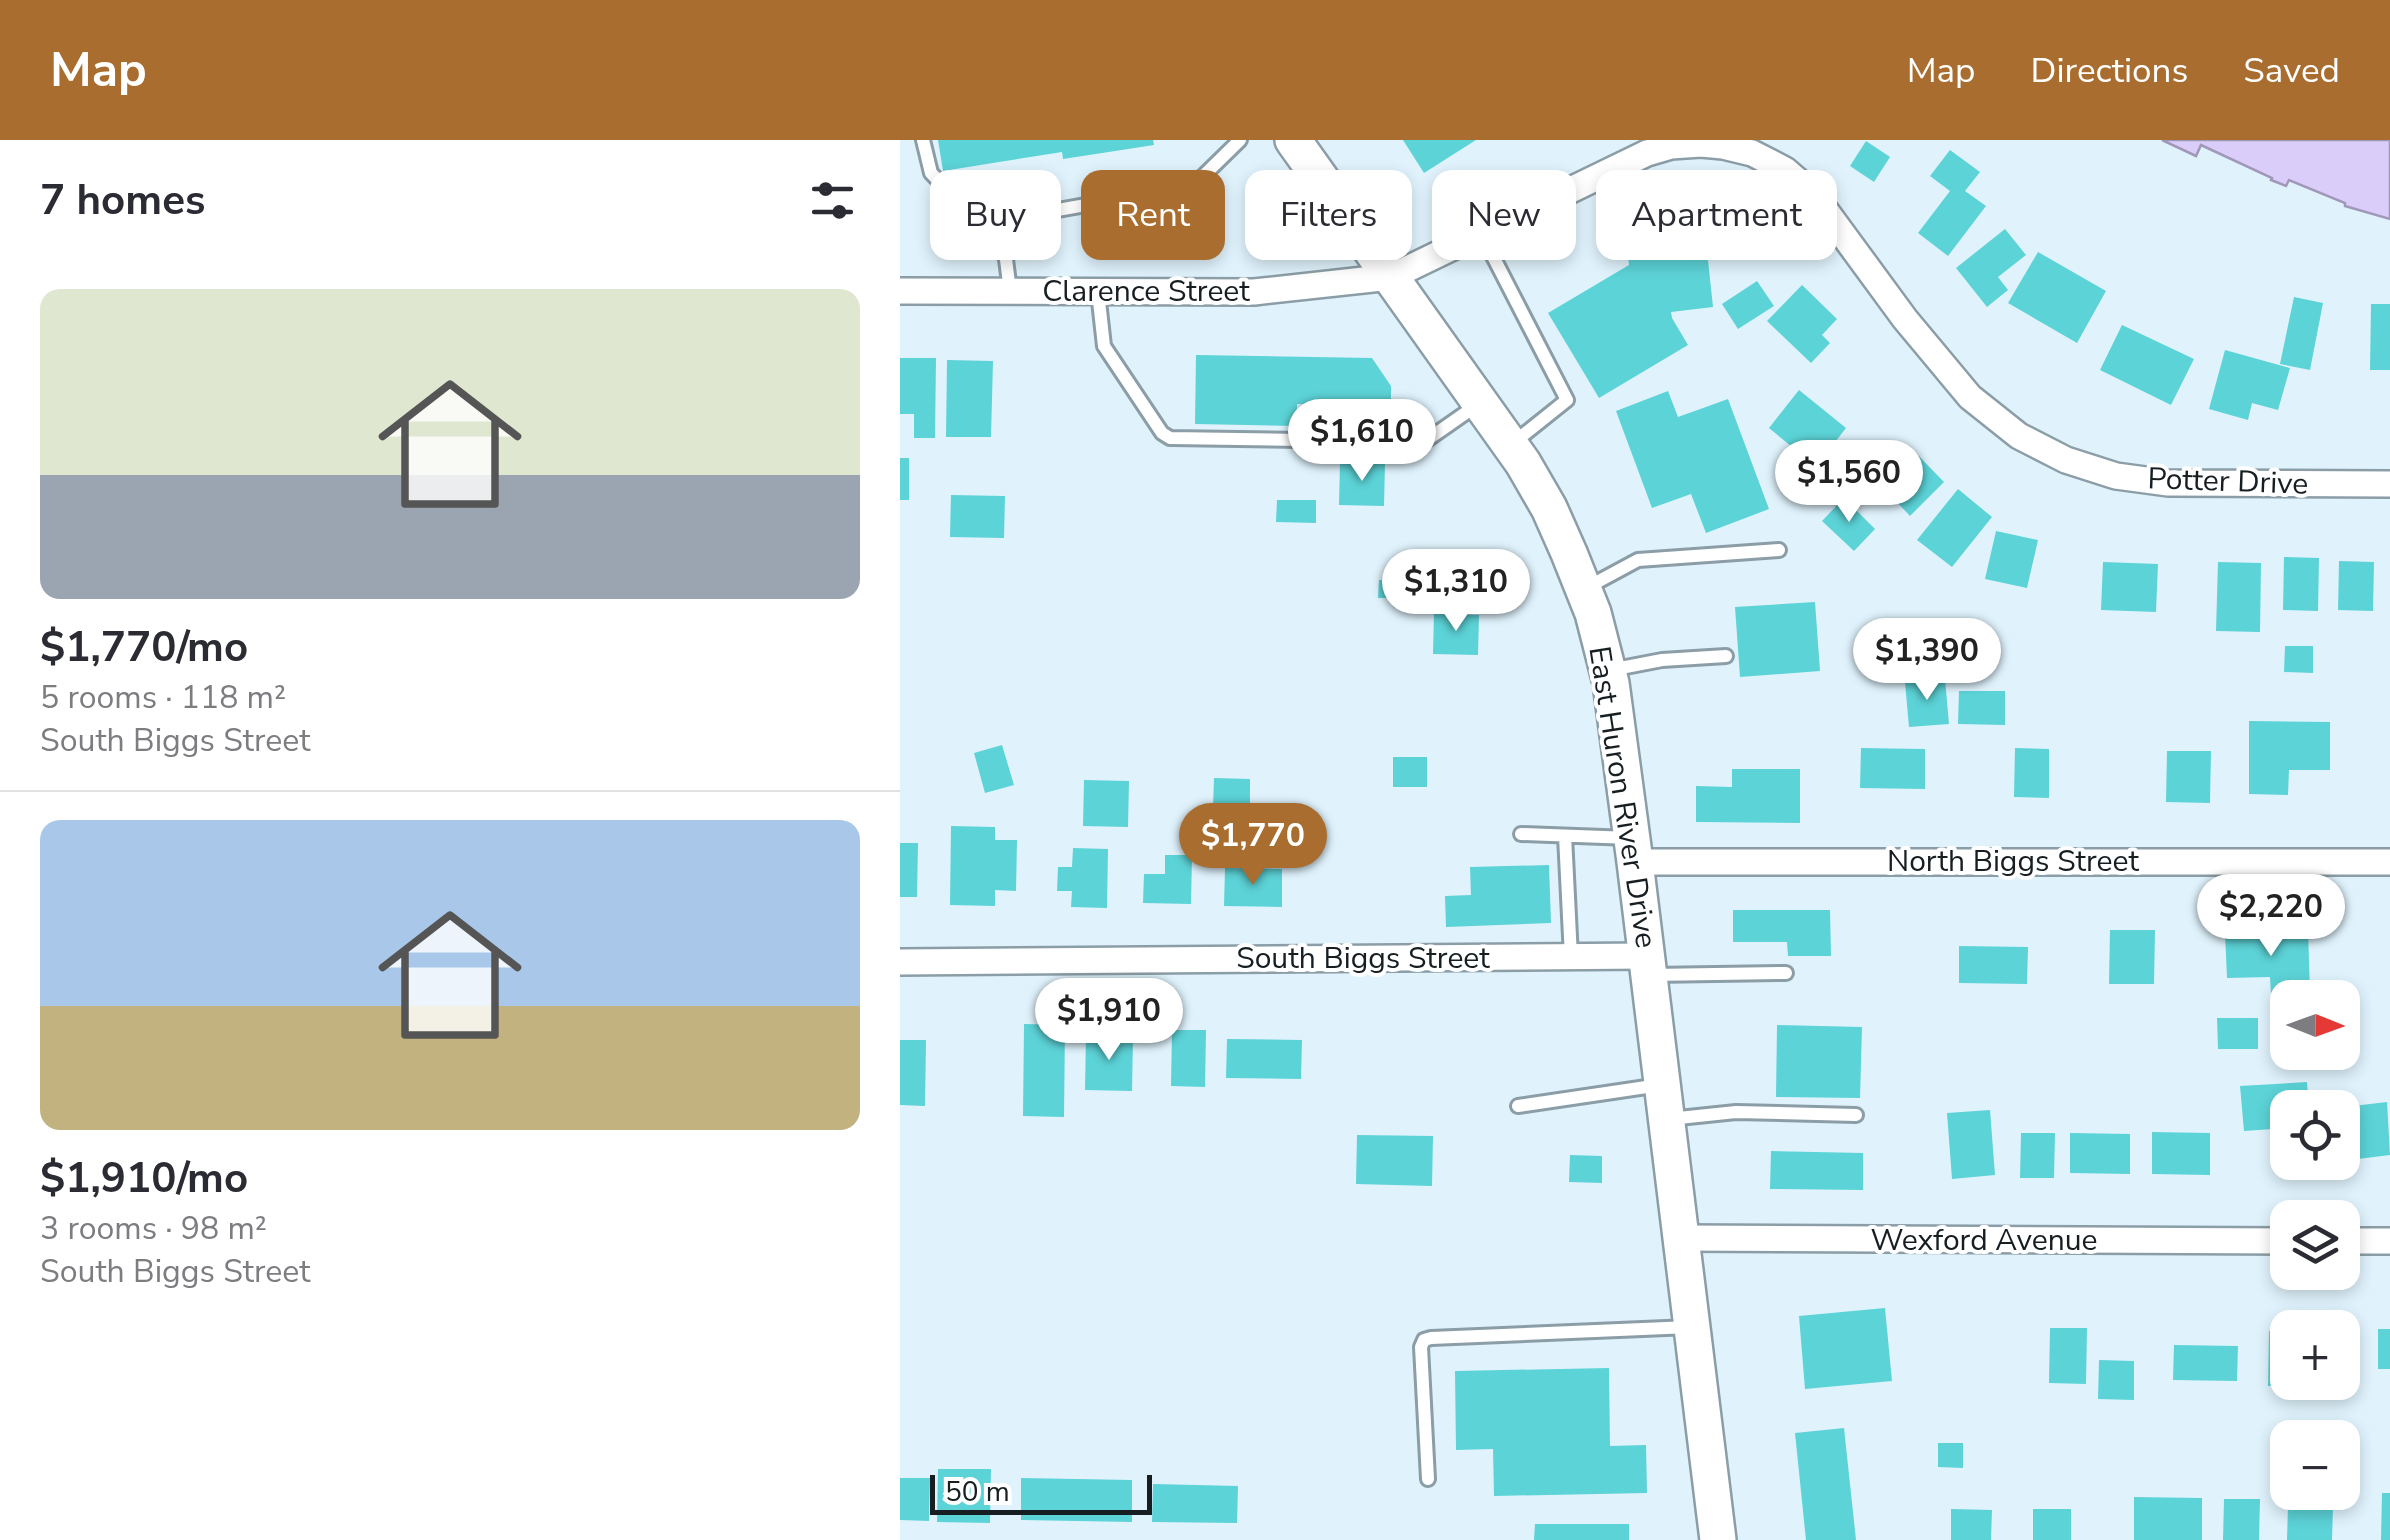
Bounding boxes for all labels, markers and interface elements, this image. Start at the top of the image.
text: Map [50,37,147,103]
text: Map [1907,47,1976,94]
text: Directions [2031,47,2188,94]
text: Saved [2243,47,2340,94]
chip: Buy [930,170,1061,260]
chip: Rent [1081,170,1225,260]
chip: Filters [1245,170,1412,260]
chip: New [1432,170,1576,260]
chip: Apartment [1596,170,1837,260]
text: 7 homes [40,172,205,229]
icon: filters [805,173,860,228]
street label: Clarence Street [1042,271,1250,312]
icon: home [360,354,540,534]
pin: $1,610 [1281,399,1443,484]
text: $1,610 [1310,410,1414,453]
pin: $1,560 [1768,440,1930,525]
text: $1,560 [1797,451,1901,494]
street label: Potter Drive [2147,458,2309,505]
pin: $1,310 [1375,549,1537,634]
text: $1,310 [1404,560,1508,603]
pin: $1,390 [1846,618,2008,703]
text: $1,770/mo [40,619,248,676]
text: $1,390 [1875,629,1979,672]
street label: East Huron River Drive [1578,643,1667,951]
text: 5 rooms · 118 m² [40,676,286,719]
text: South Biggs Street [40,719,311,762]
pin: $1,770 [1172,803,1334,888]
text: $1,770 [1201,814,1305,857]
street label: North Biggs Street [1887,841,2140,882]
pin: $2,220 [2190,874,2352,959]
icon: home [360,885,540,1065]
text: $2,220 [2219,885,2323,928]
street label: South Biggs Street [1236,938,1490,979]
pin: $1,910 [1028,978,1190,1063]
north arrow [2270,980,2360,1070]
map controls [2270,980,2360,1510]
text: $1,910 [1057,989,1161,1032]
button: locate [2270,1090,2360,1180]
text: $1,910/mo [40,1150,248,1207]
button: layers [2270,1200,2360,1290]
text: 3 rooms · 98 m² [40,1207,267,1250]
street label: Wexford Avenue [1871,1220,2097,1261]
text: South Biggs Street [40,1250,311,1293]
button: + [2270,1310,2360,1400]
button: − [2270,1420,2360,1510]
scale bar [930,1470,1152,1514]
text: 50 m [945,1473,1010,1511]

